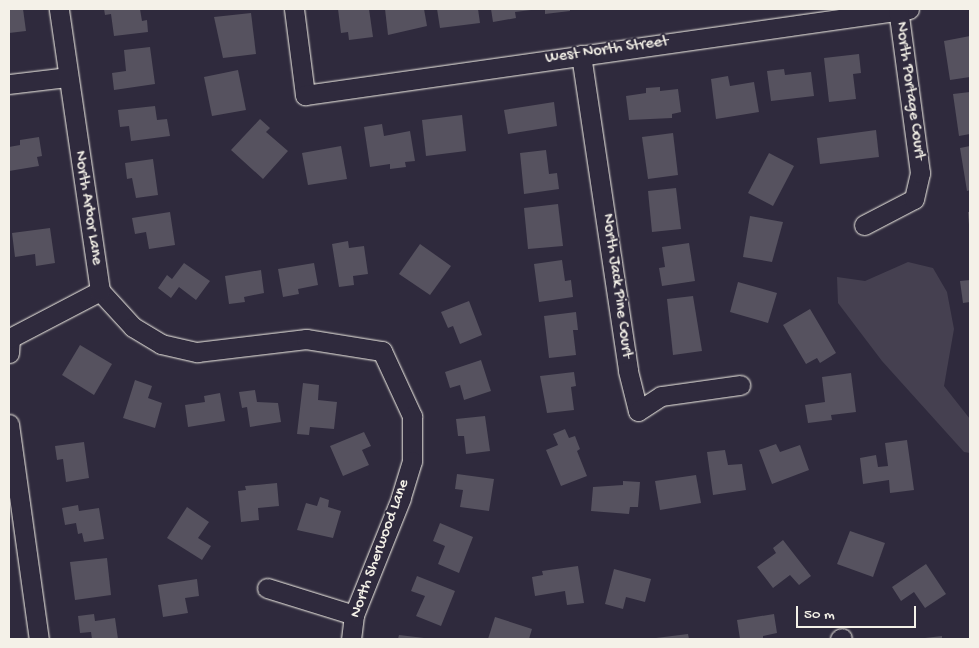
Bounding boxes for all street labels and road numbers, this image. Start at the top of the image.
street label: North Portage Court [890,21,928,161]
street label: West North Street [544,33,670,69]
street label: North Arbor Lane [69,150,105,266]
street label: North Jack Pine Court [596,213,636,359]
street label: North Sherwood Lane [347,477,415,621]

